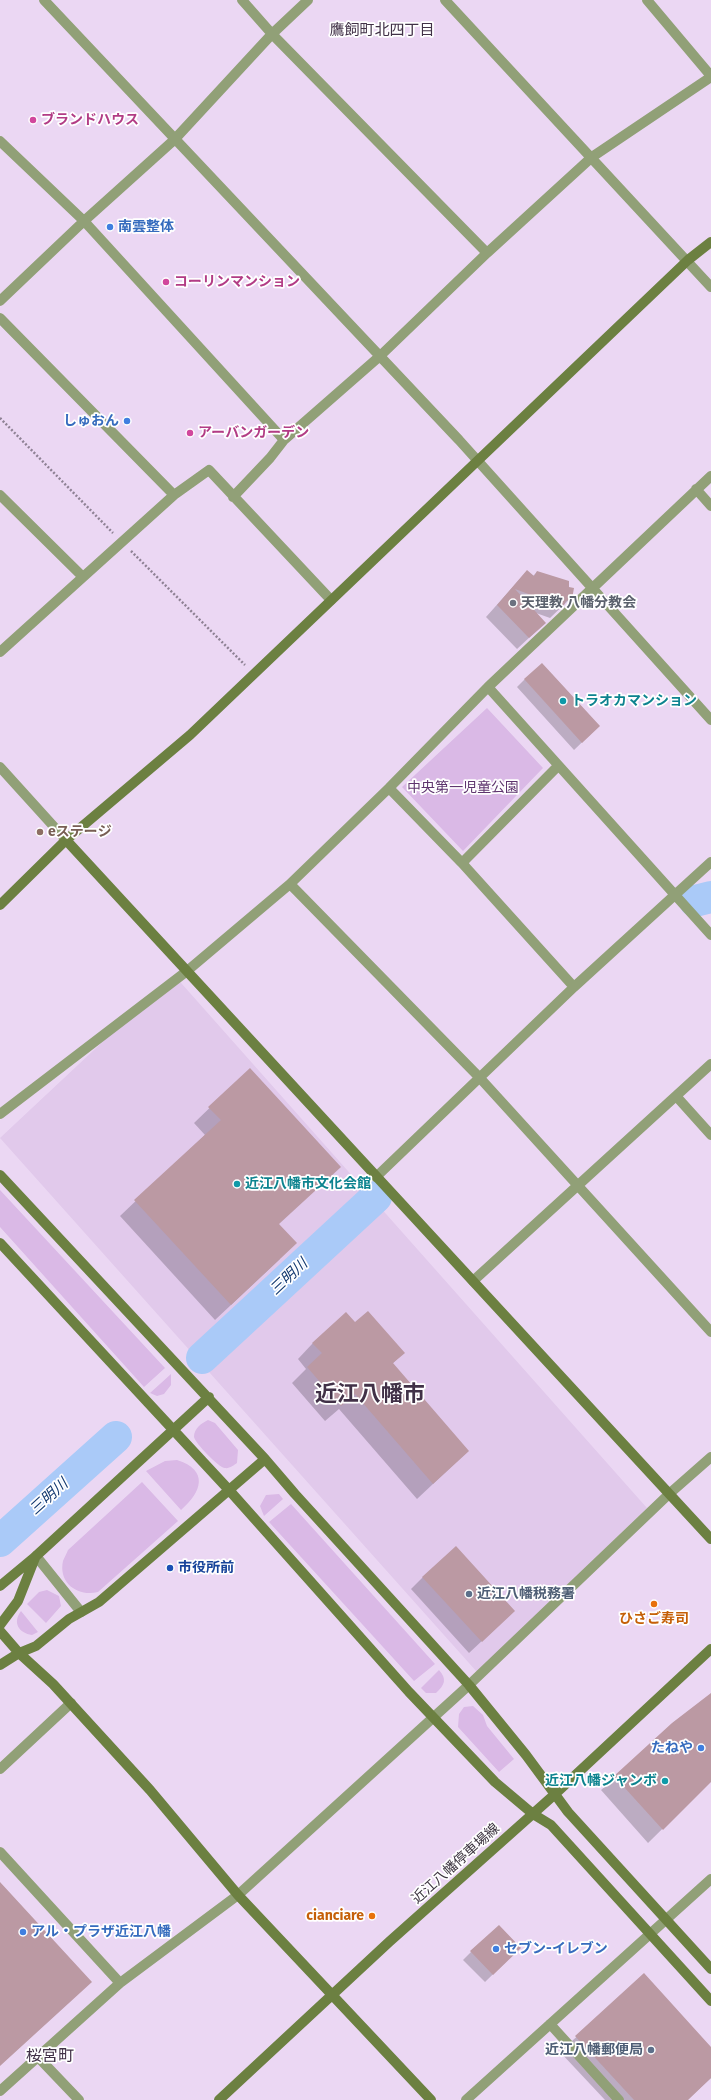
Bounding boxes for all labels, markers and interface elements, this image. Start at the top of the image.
district label: 鷹飼町北四丁目 [330,22,434,40]
place label: ブランドハウス [41,112,139,128]
marker: ブランドハウス [28,115,38,125]
place label: 南雲整体 [118,219,174,235]
marker: 南雲整体 [105,222,115,232]
place label: コーリンマンション [174,274,300,290]
marker: コーリンマンション [161,277,171,287]
place label: しゅおん [63,413,119,429]
marker: しゅおん [122,416,132,426]
place label: アーバンガーデン [198,425,309,441]
marker: アーバンガーデン [185,428,195,438]
place label: 天理教 八幡分教会 [521,595,636,611]
marker: 天理教 八幡分教会 [508,598,518,608]
place label: トラオカマンション [571,693,697,709]
marker: トラオカマンション [558,696,568,706]
park label: 中央第一児童公園 [407,780,519,796]
place label: eステージ [48,824,112,840]
marker: eステージ [35,827,45,837]
place label: 近江八幡市文化会館 [245,1176,371,1192]
marker: 近江八幡市文化会館 [232,1179,242,1189]
water label: 三明川 [266,1255,312,1299]
district label: 近江八幡市 [315,1382,425,1408]
water label: 三明川 [26,1475,72,1519]
place label: 市役所前 [178,1560,234,1576]
marker: 市役所前 [165,1563,175,1573]
place label: 近江八幡税務署 [477,1586,575,1602]
marker: 近江八幡税務署 [464,1589,474,1599]
marker: ひさご寿司 [649,1599,659,1609]
place label: ひさご寿司 [619,1611,689,1627]
place label: たねや [651,1740,693,1756]
marker: たねや [696,1743,706,1753]
place label: 近江八幡ジャンボ [545,1773,657,1789]
marker: 近江八幡ジャンボ [660,1776,670,1786]
street label: 近江八幡停車場線 [409,1820,503,1908]
place label: cianciare [306,1908,364,1924]
marker: cianciare [367,1911,377,1921]
place label: アル・プラザ近江八幡 [31,1924,171,1940]
marker: アル・プラザ近江八幡 [18,1927,28,1937]
place label: セブン-イレブン [504,1941,608,1957]
marker: セブン-イレブン [491,1944,501,1954]
place label: 近江八幡郵便局 [545,2042,643,2058]
marker: 近江八幡郵便局 [646,2045,656,2055]
district label: 桜宮町 [26,2047,74,2067]

